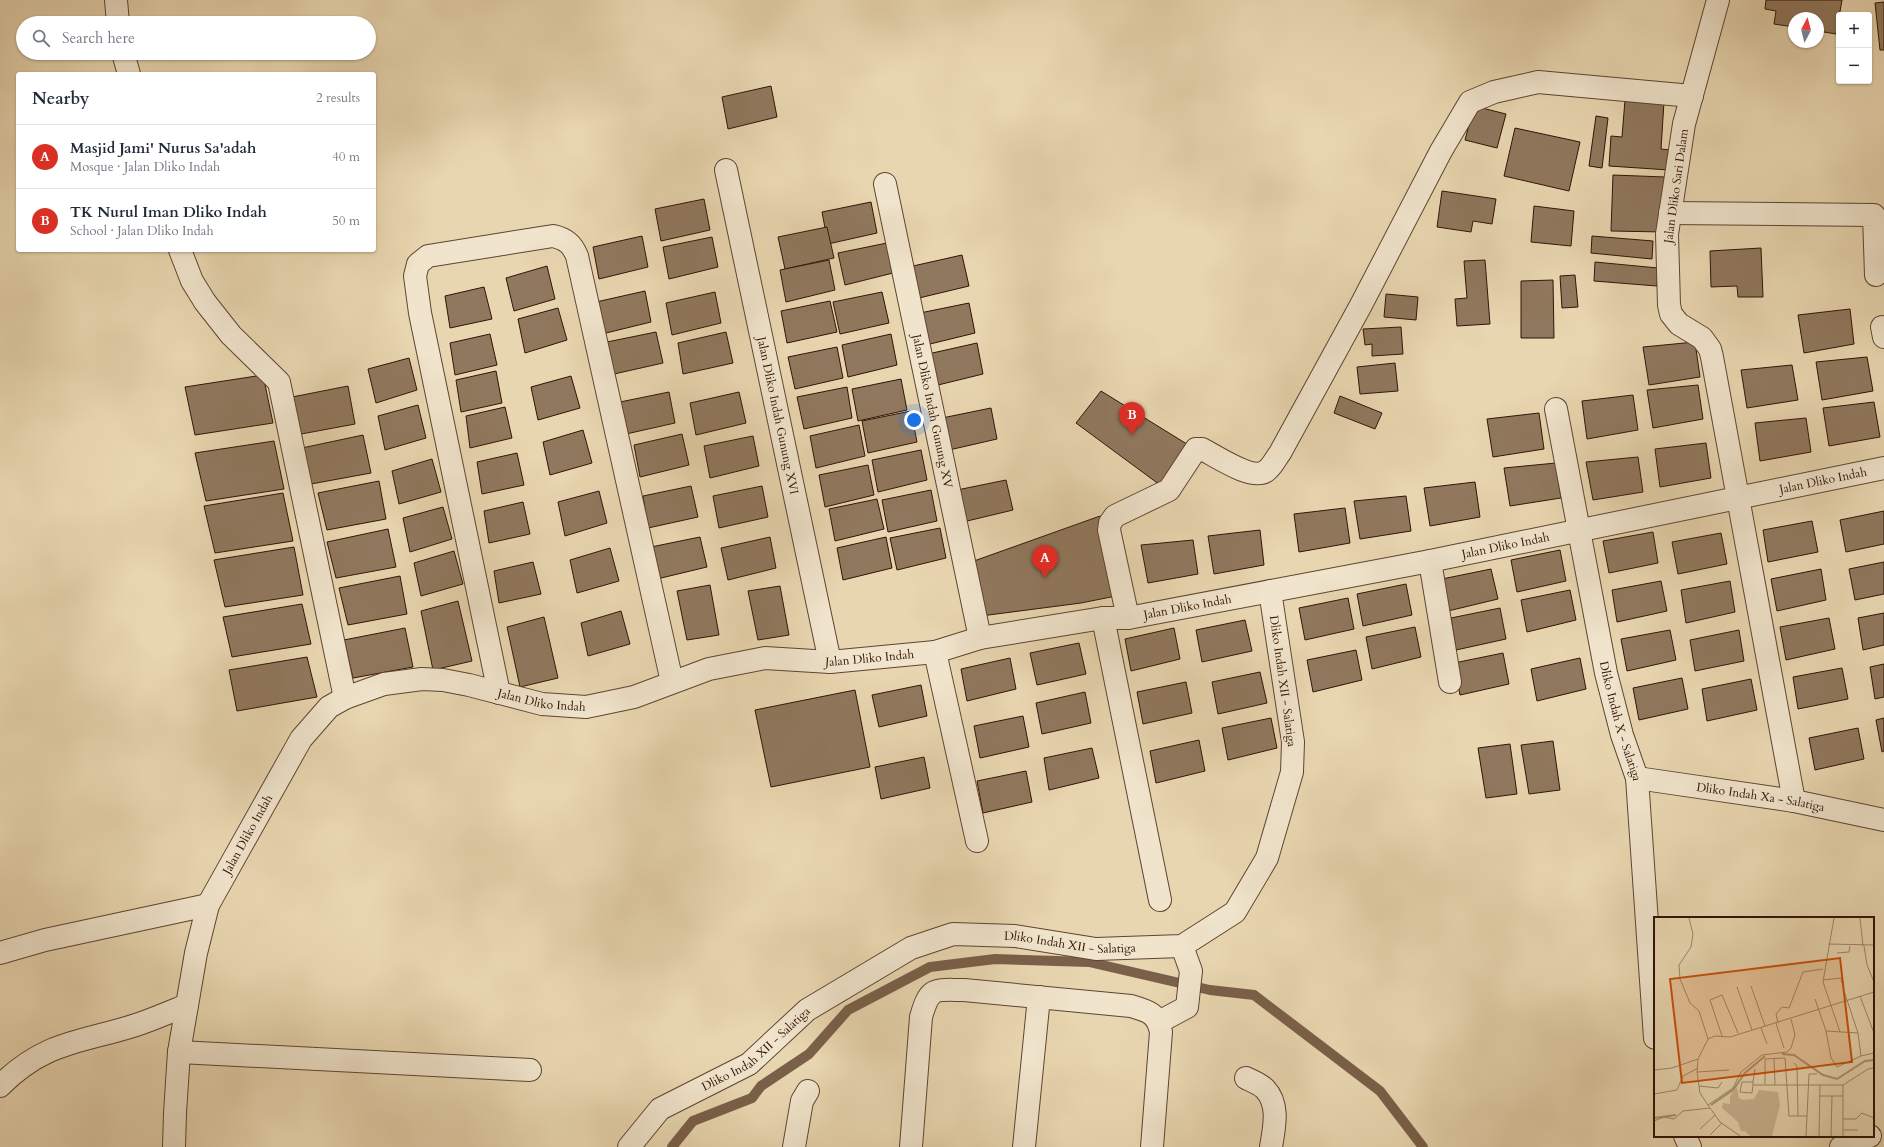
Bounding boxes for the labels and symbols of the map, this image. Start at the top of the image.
north arrow [1788,12,1824,48]
street label: Jalan Dliko Sari Dalam [1660,127,1692,246]
street label: Jalan Dliko Indah Gunung XV [908,331,956,490]
street label: Jalan Dliko Indah Gunung XVI [753,333,802,496]
pin: B [1119,402,1145,435]
your location [904,410,924,430]
street label: Jalan Dliko Indah [1776,464,1869,498]
street label: Jalan Dliko Indah [1458,529,1551,563]
pin: A [1032,545,1058,578]
street label: Jalan Dliko Indah [1140,591,1233,623]
street label: Dliko Indah XII - Salatiga [1266,614,1300,749]
street label: Jalan Dliko Indah [823,646,915,670]
street label: Dliko Indah X - Salatiga [1596,660,1645,782]
street label: Jalan Dliko Indah [494,684,586,715]
street label: Dliko Indah Xa - Salatiga [1695,779,1827,815]
street label: Jalan Dliko Indah [218,791,276,879]
inset map [1654,917,1874,1137]
street label: Dliko Indah XII - Salatiga [1004,928,1137,957]
street label: Dliko Indah XII - Salatiga [699,1003,814,1095]

